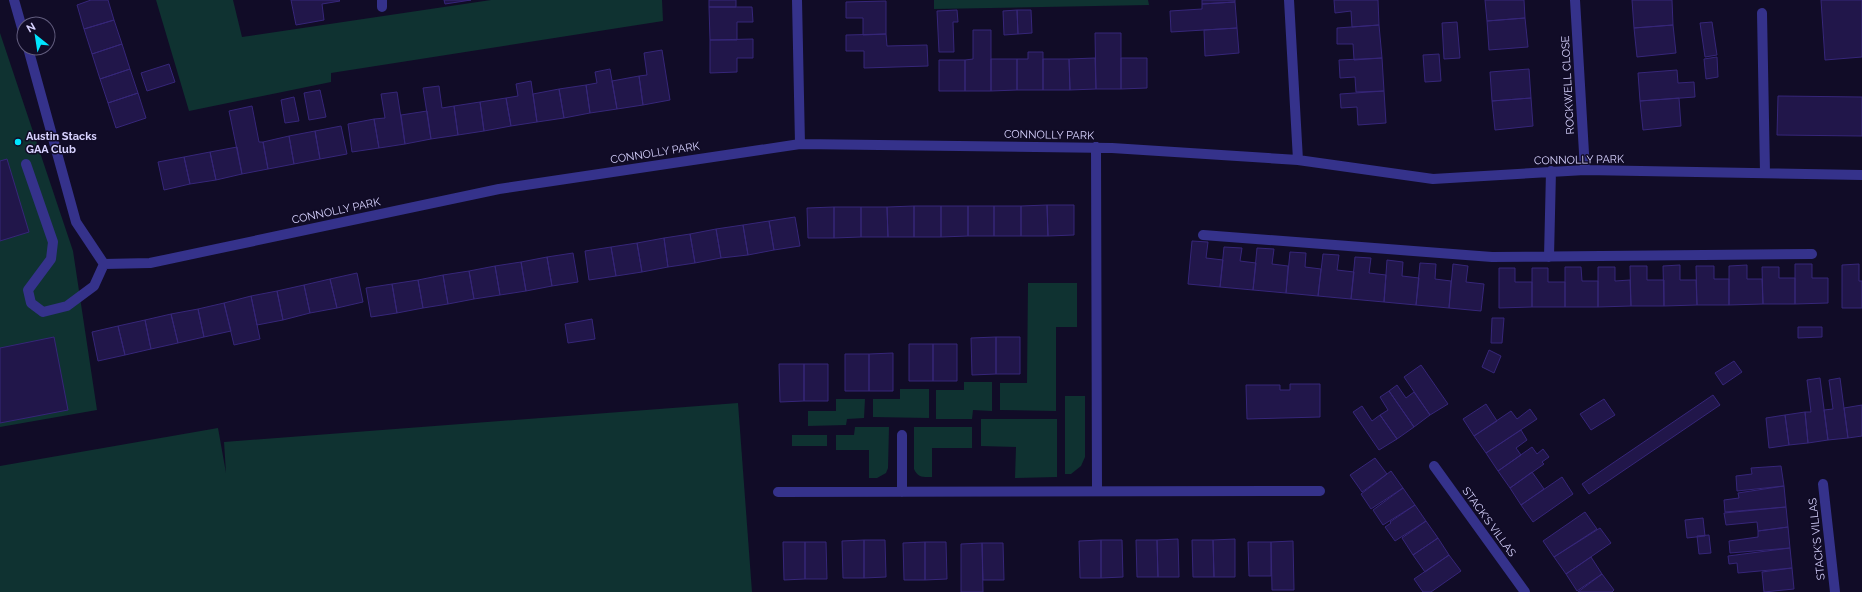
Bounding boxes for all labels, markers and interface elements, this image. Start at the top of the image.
north arrow [16,16,56,56]
text: N [24,20,38,36]
street label: ROCKWELL CLOSE [1559,35,1577,135]
street label: CONNOLLY PARK [1004,128,1095,142]
place label: Austin Stacks GAA Club [26,130,97,156]
marker: Austin Stacks GAA Club [13,137,23,147]
street label: CONNOLLY PARK [609,139,701,166]
street label: CONNOLLY PARK [1534,153,1625,167]
street label: CONNOLLY PARK [291,195,382,227]
street label: STACK'S VILLAS [1459,485,1519,560]
street label: STACK'S VILLAS [1806,497,1828,581]

